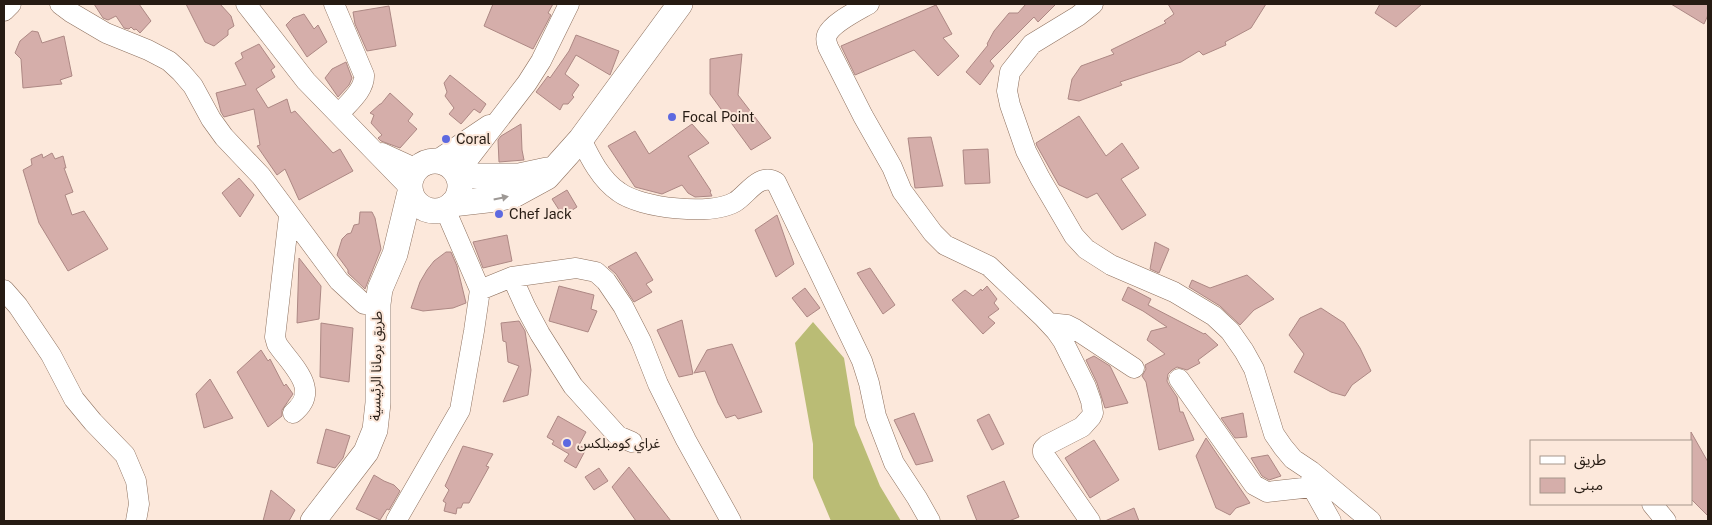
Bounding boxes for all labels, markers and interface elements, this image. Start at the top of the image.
place label: Focal Point [682,109,754,125]
marker: Focal Point [666,111,678,123]
place label: Coral [456,131,491,147]
marker: Coral [440,133,452,145]
one-way arrow [493,194,508,202]
place label: Chef Jack [509,206,572,222]
marker: Chef Jack [493,208,505,220]
street label: طريق برمانا الرئيسية [367,311,387,421]
place label: غراي كومبلكس [577,435,660,454]
marker: غراي كومبلكس [561,437,573,449]
legend [1530,440,1692,505]
text: طريق [1574,451,1606,470]
text: مبنى [1574,476,1603,494]

